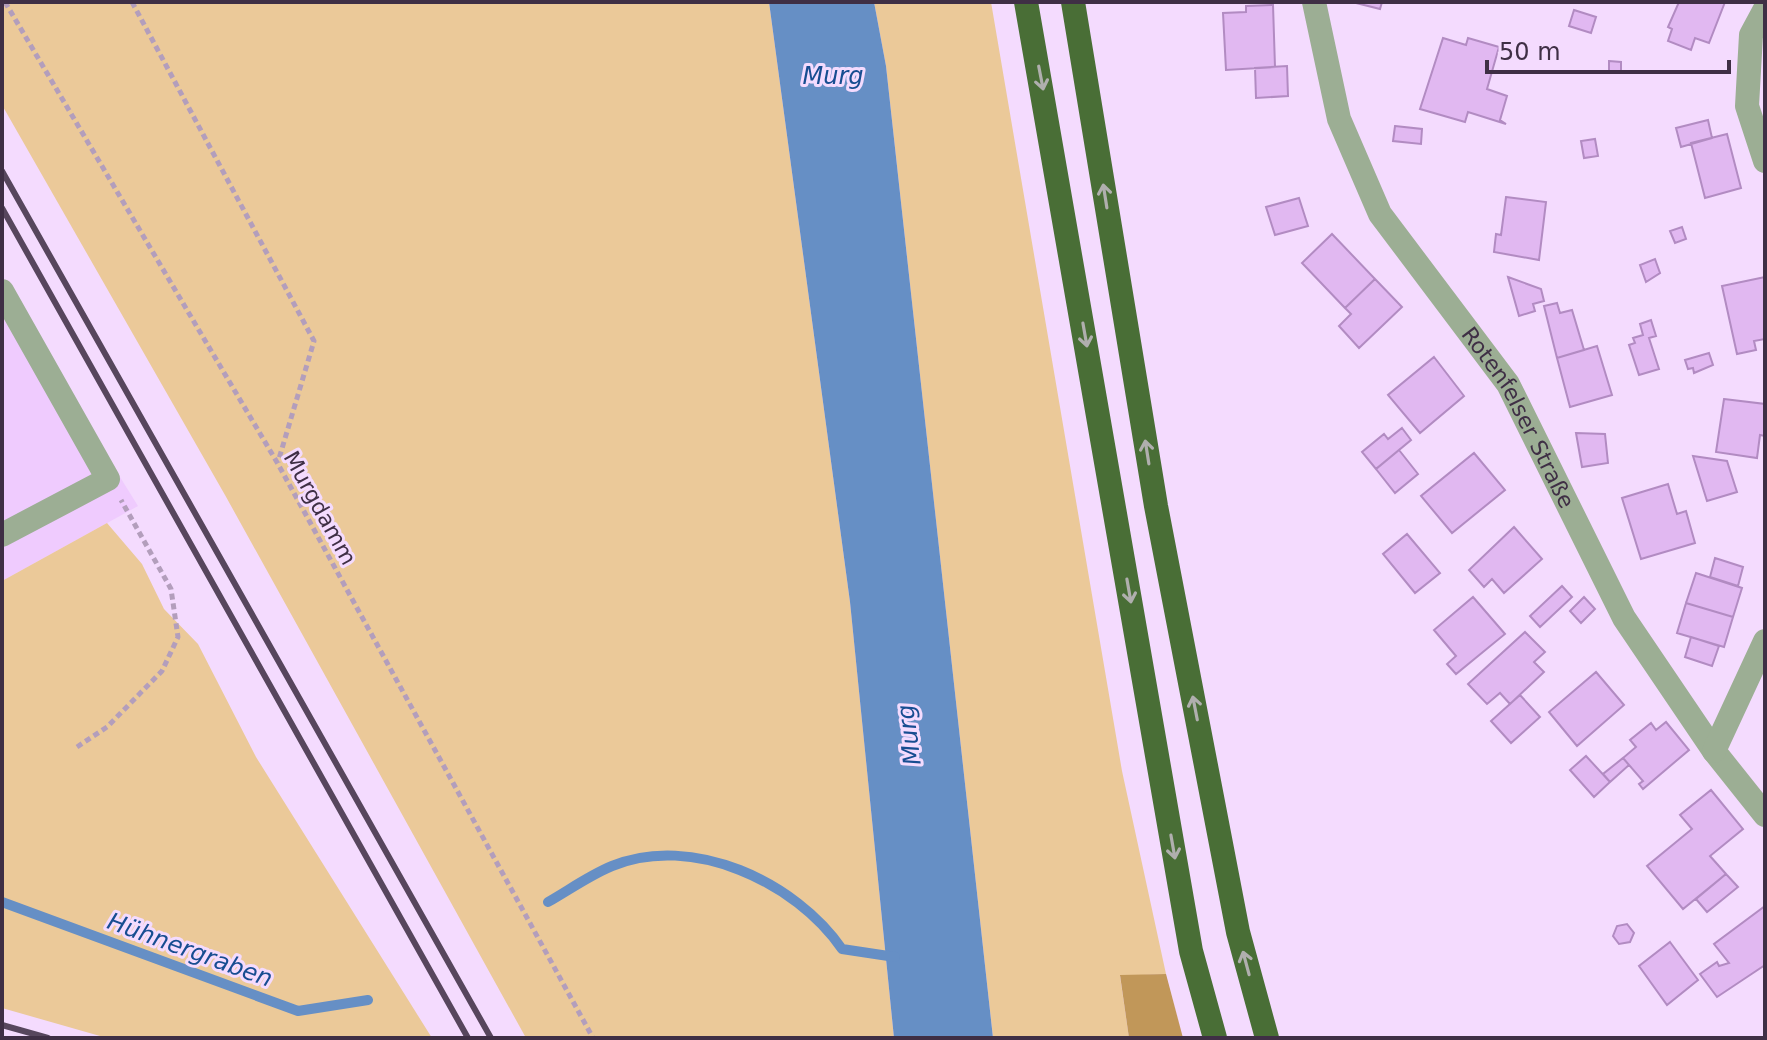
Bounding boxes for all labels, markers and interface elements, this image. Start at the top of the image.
scale bar [1487,24,1729,74]
text: 50 m [1499,38,1561,66]
water label: Murg [802,62,864,90]
one-way arrow [1034,65,1049,91]
one-way arrow [1097,184,1112,209]
one-way arrow [1079,321,1094,347]
street label: Rotenfelser Straße [1457,322,1580,512]
one-way arrow [1139,440,1154,466]
street label: Murgdamm [279,447,361,569]
one-way arrow [1123,578,1138,603]
one-way arrow [1187,696,1202,721]
water label: Murg [891,703,927,767]
one-way arrow [1166,834,1181,859]
water label: Hühnergraben [104,907,276,993]
one-way arrow [1238,950,1253,976]

